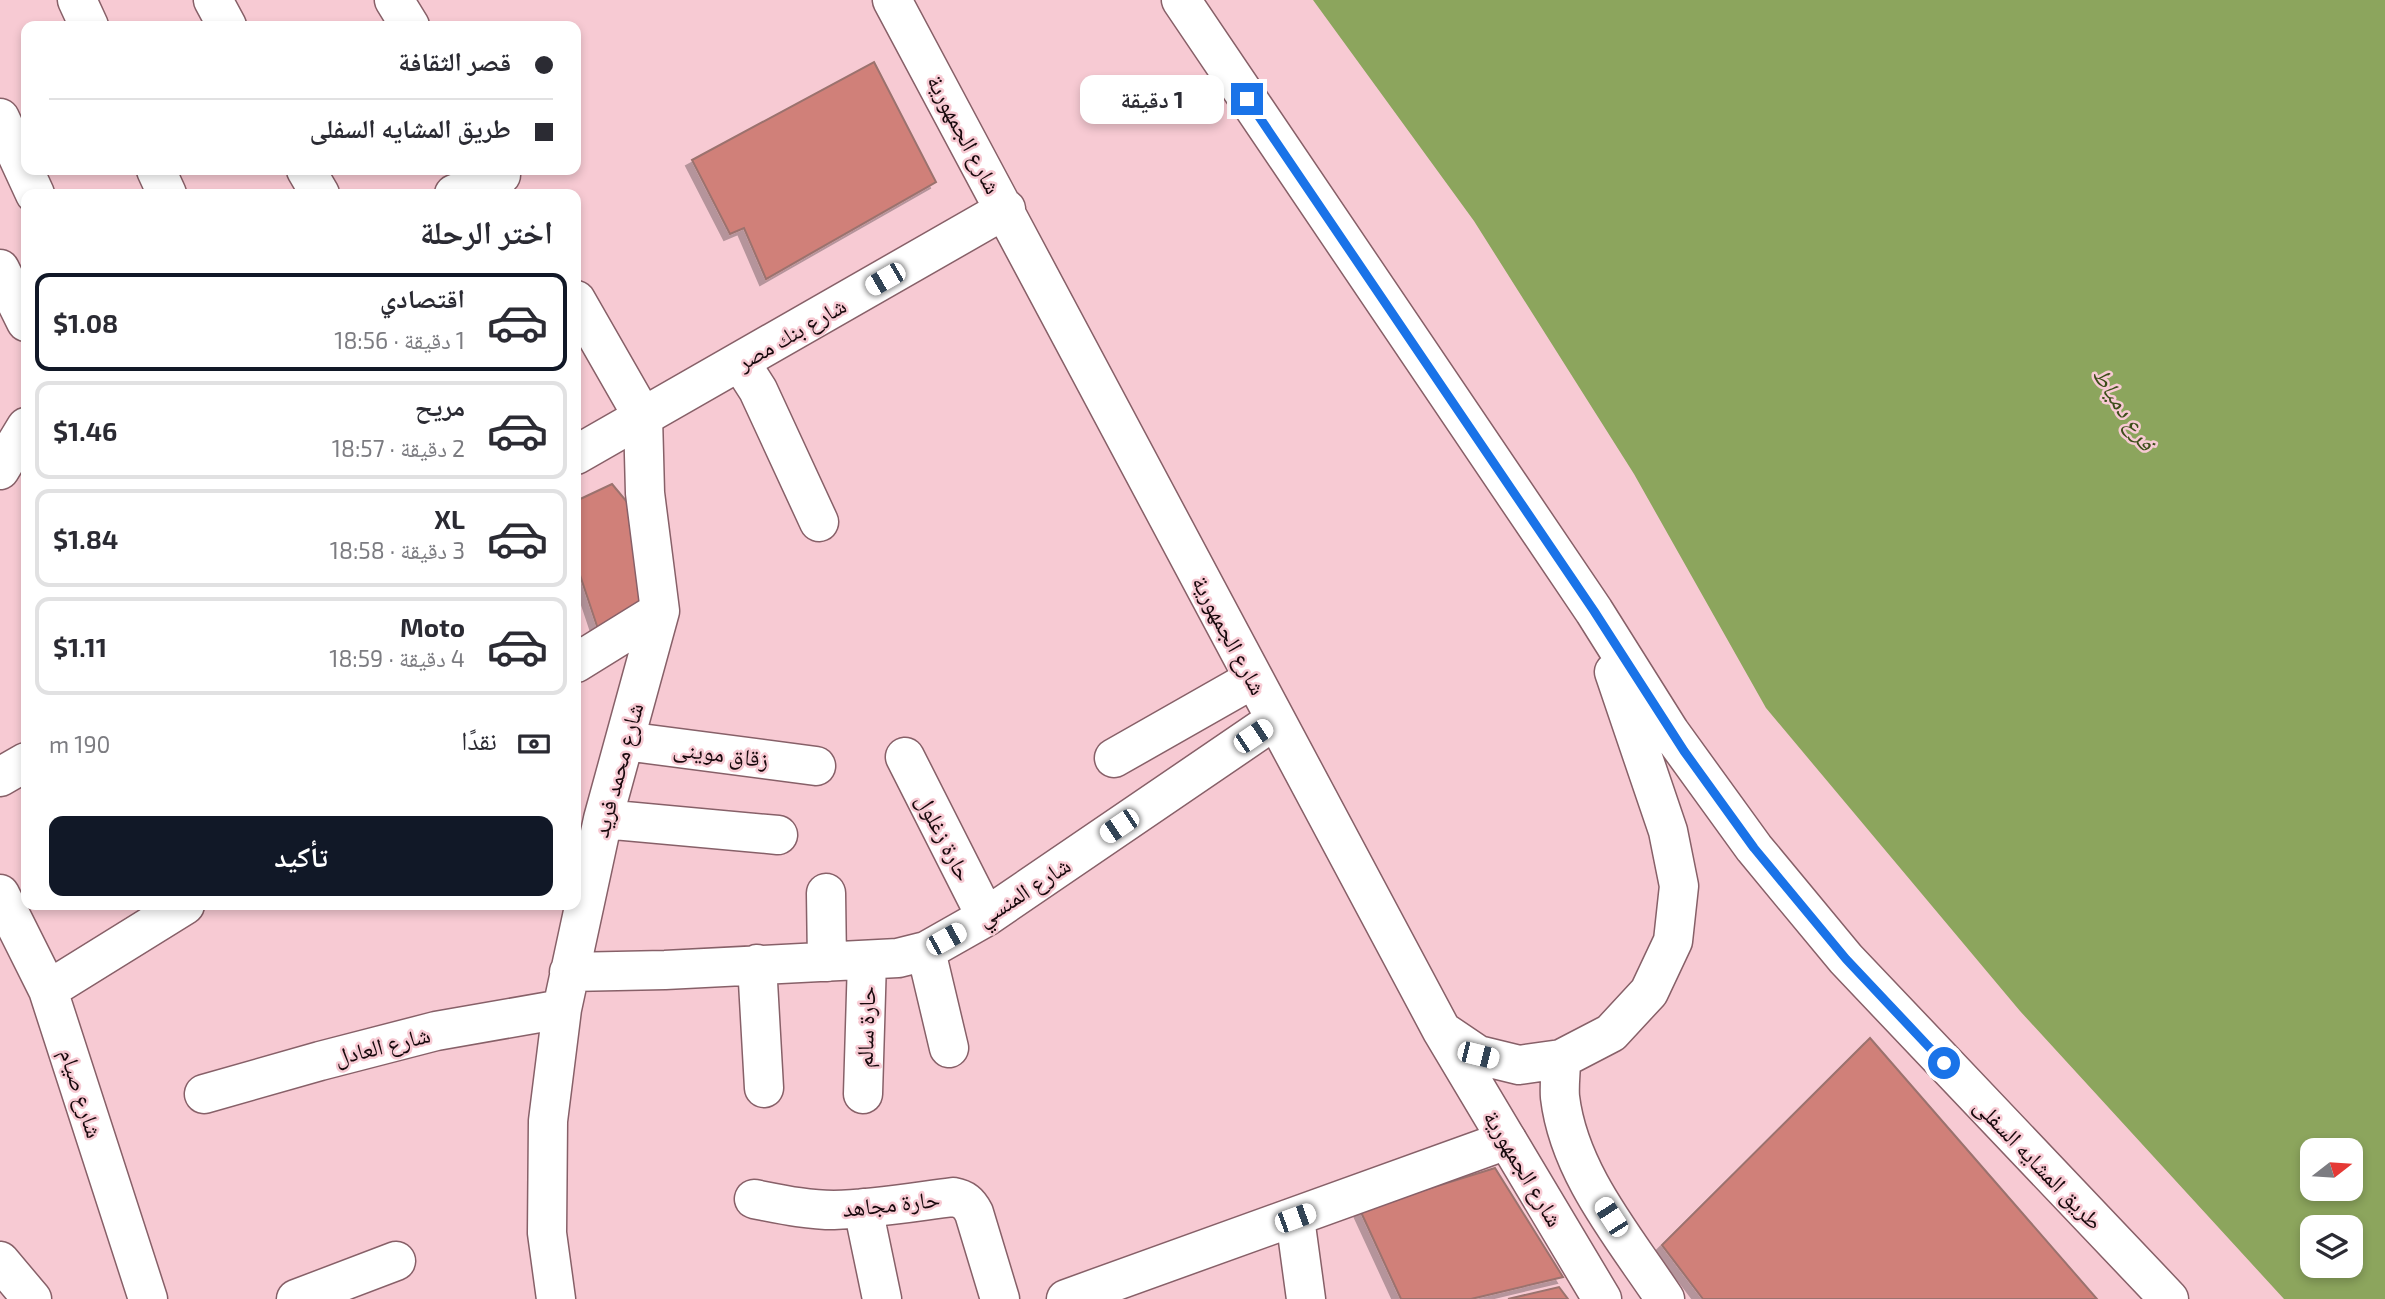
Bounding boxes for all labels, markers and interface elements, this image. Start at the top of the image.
text: قصر الثقافة [398,45,511,76]
street label: شارع الجمهورية [920,70,1008,199]
callout: 1 دقيقة [1079,74,1222,124]
route end [1231,83,1263,115]
text: 1 دقيقة [1120,85,1184,113]
text: طريق المشايه السفلى [310,112,511,143]
text: اختر الرحلة [420,212,553,250]
car [862,259,909,299]
text: اقتصادي [380,282,465,313]
street label: شارع بنك مصر [730,290,852,378]
icon: car [486,291,549,354]
text: $1.08 [53,307,118,338]
text: 1 دقيقة · 18:56 [334,326,465,354]
water label: فرع دمياط [2086,361,2164,458]
text: مريح [415,390,465,421]
icon: car [486,399,549,462]
text: $1.46 [53,415,117,446]
text: 2 دقيقة · 18:57 [332,434,465,462]
text: XL [434,503,465,534]
icon: car [486,507,549,570]
text: $1.84 [53,523,118,554]
text: 3 دقيقة · 18:58 [330,536,465,564]
street label: شارع الجمهورية [1185,571,1273,700]
text: Moto [400,611,465,642]
icon: car [486,615,549,678]
text: $1.11 [53,631,107,662]
text: 4 دقيقة · 18:59 [329,644,465,672]
street label: شارع محمد فريد [586,700,650,841]
car [1230,716,1277,756]
text: نقدًا [461,724,497,755]
icon: cash [515,725,553,763]
text: 190 m [49,730,110,758]
street label: زقاق موينى [672,733,770,774]
street label: حارة زغلول [910,789,979,886]
car [1096,806,1143,846]
button: تأكيد [49,816,553,896]
street label: شارع المنسي [971,850,1078,937]
car [923,920,970,958]
street label: حارة سالم [850,986,883,1068]
street label: شارع العادل [331,1020,433,1072]
car [1456,1040,1501,1070]
street label: شارع صيام [52,1045,110,1142]
route start [1928,1047,1960,1079]
street label: طريق المشايه السفلى [1968,1091,2109,1235]
street label: شارع الجمهورية [1477,1105,1570,1232]
north arrow [2300,1138,2362,1200]
map controls [2300,1138,2363,1278]
street label: حارة مجاهد [841,1184,941,1222]
car [1591,1194,1632,1240]
car [1272,1201,1319,1235]
button: layers [2300,1215,2363,1278]

